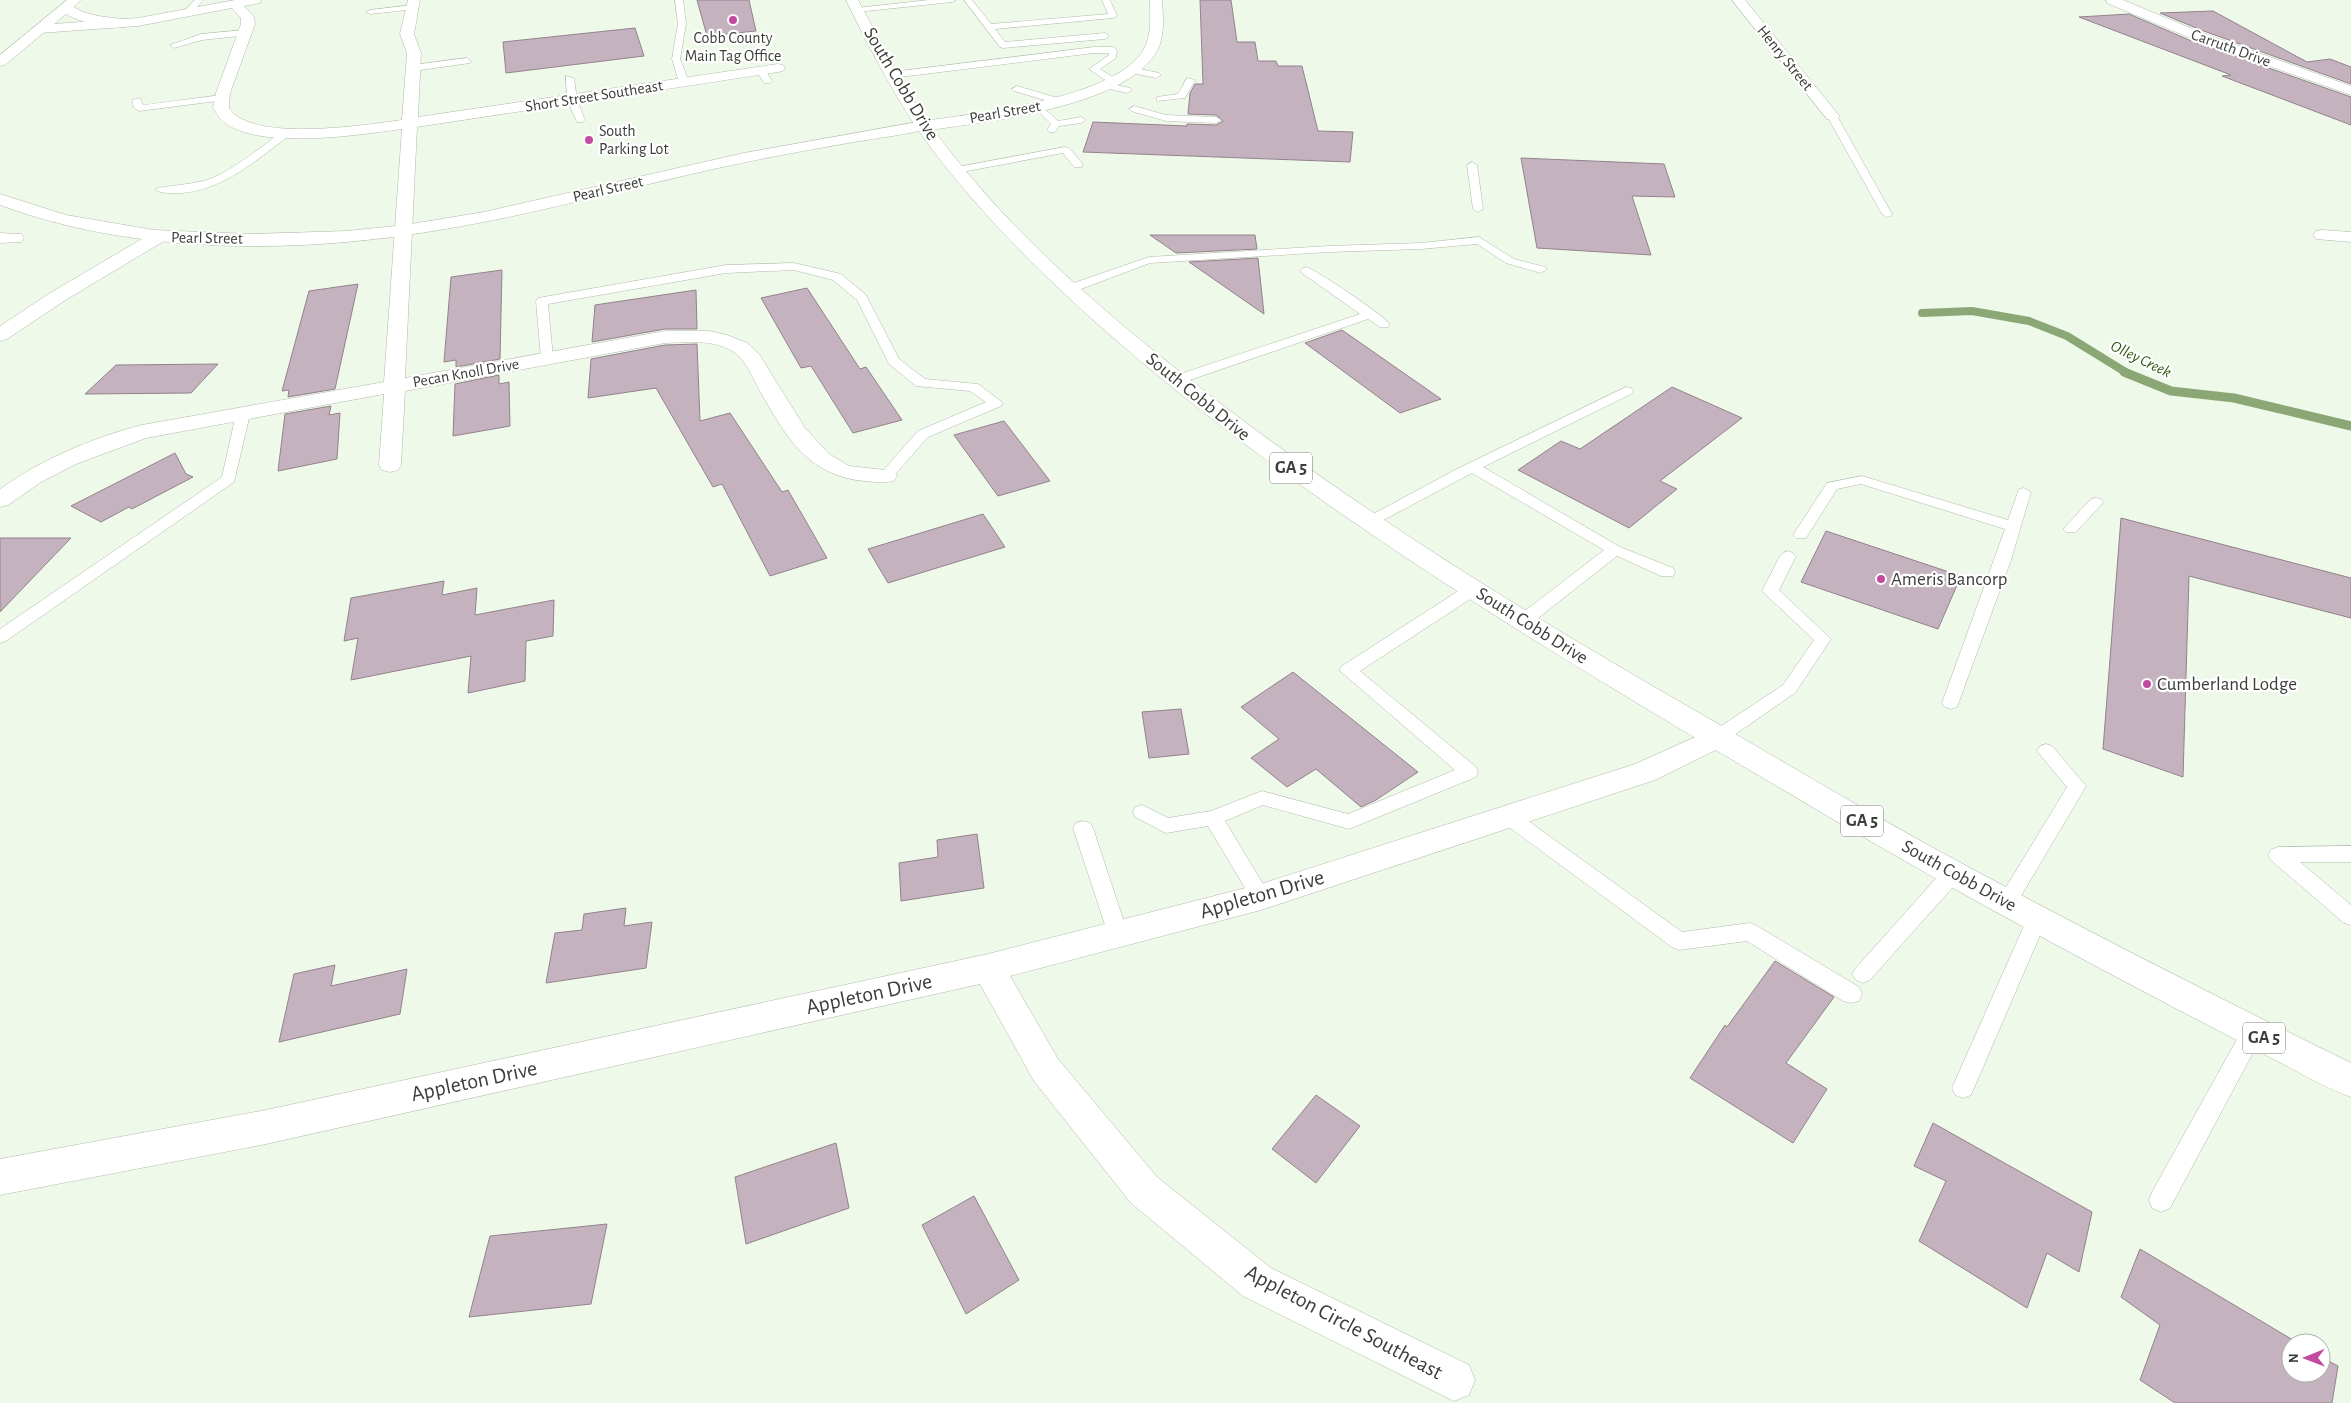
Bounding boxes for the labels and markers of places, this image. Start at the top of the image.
marker: Cobb County Main Tag Office [727,14,739,26]
place label: Cobb County Main Tag Office [685,30,781,64]
place label: South Parking Lot [599,123,669,157]
marker: South Parking Lot [583,134,595,146]
place label: Ameris Bancorp [1891,570,2008,589]
marker: Ameris Bancorp [1875,573,1887,585]
place label: Cumberland Lodge [2157,675,2297,694]
marker: Cumberland Lodge [2141,678,2153,690]

